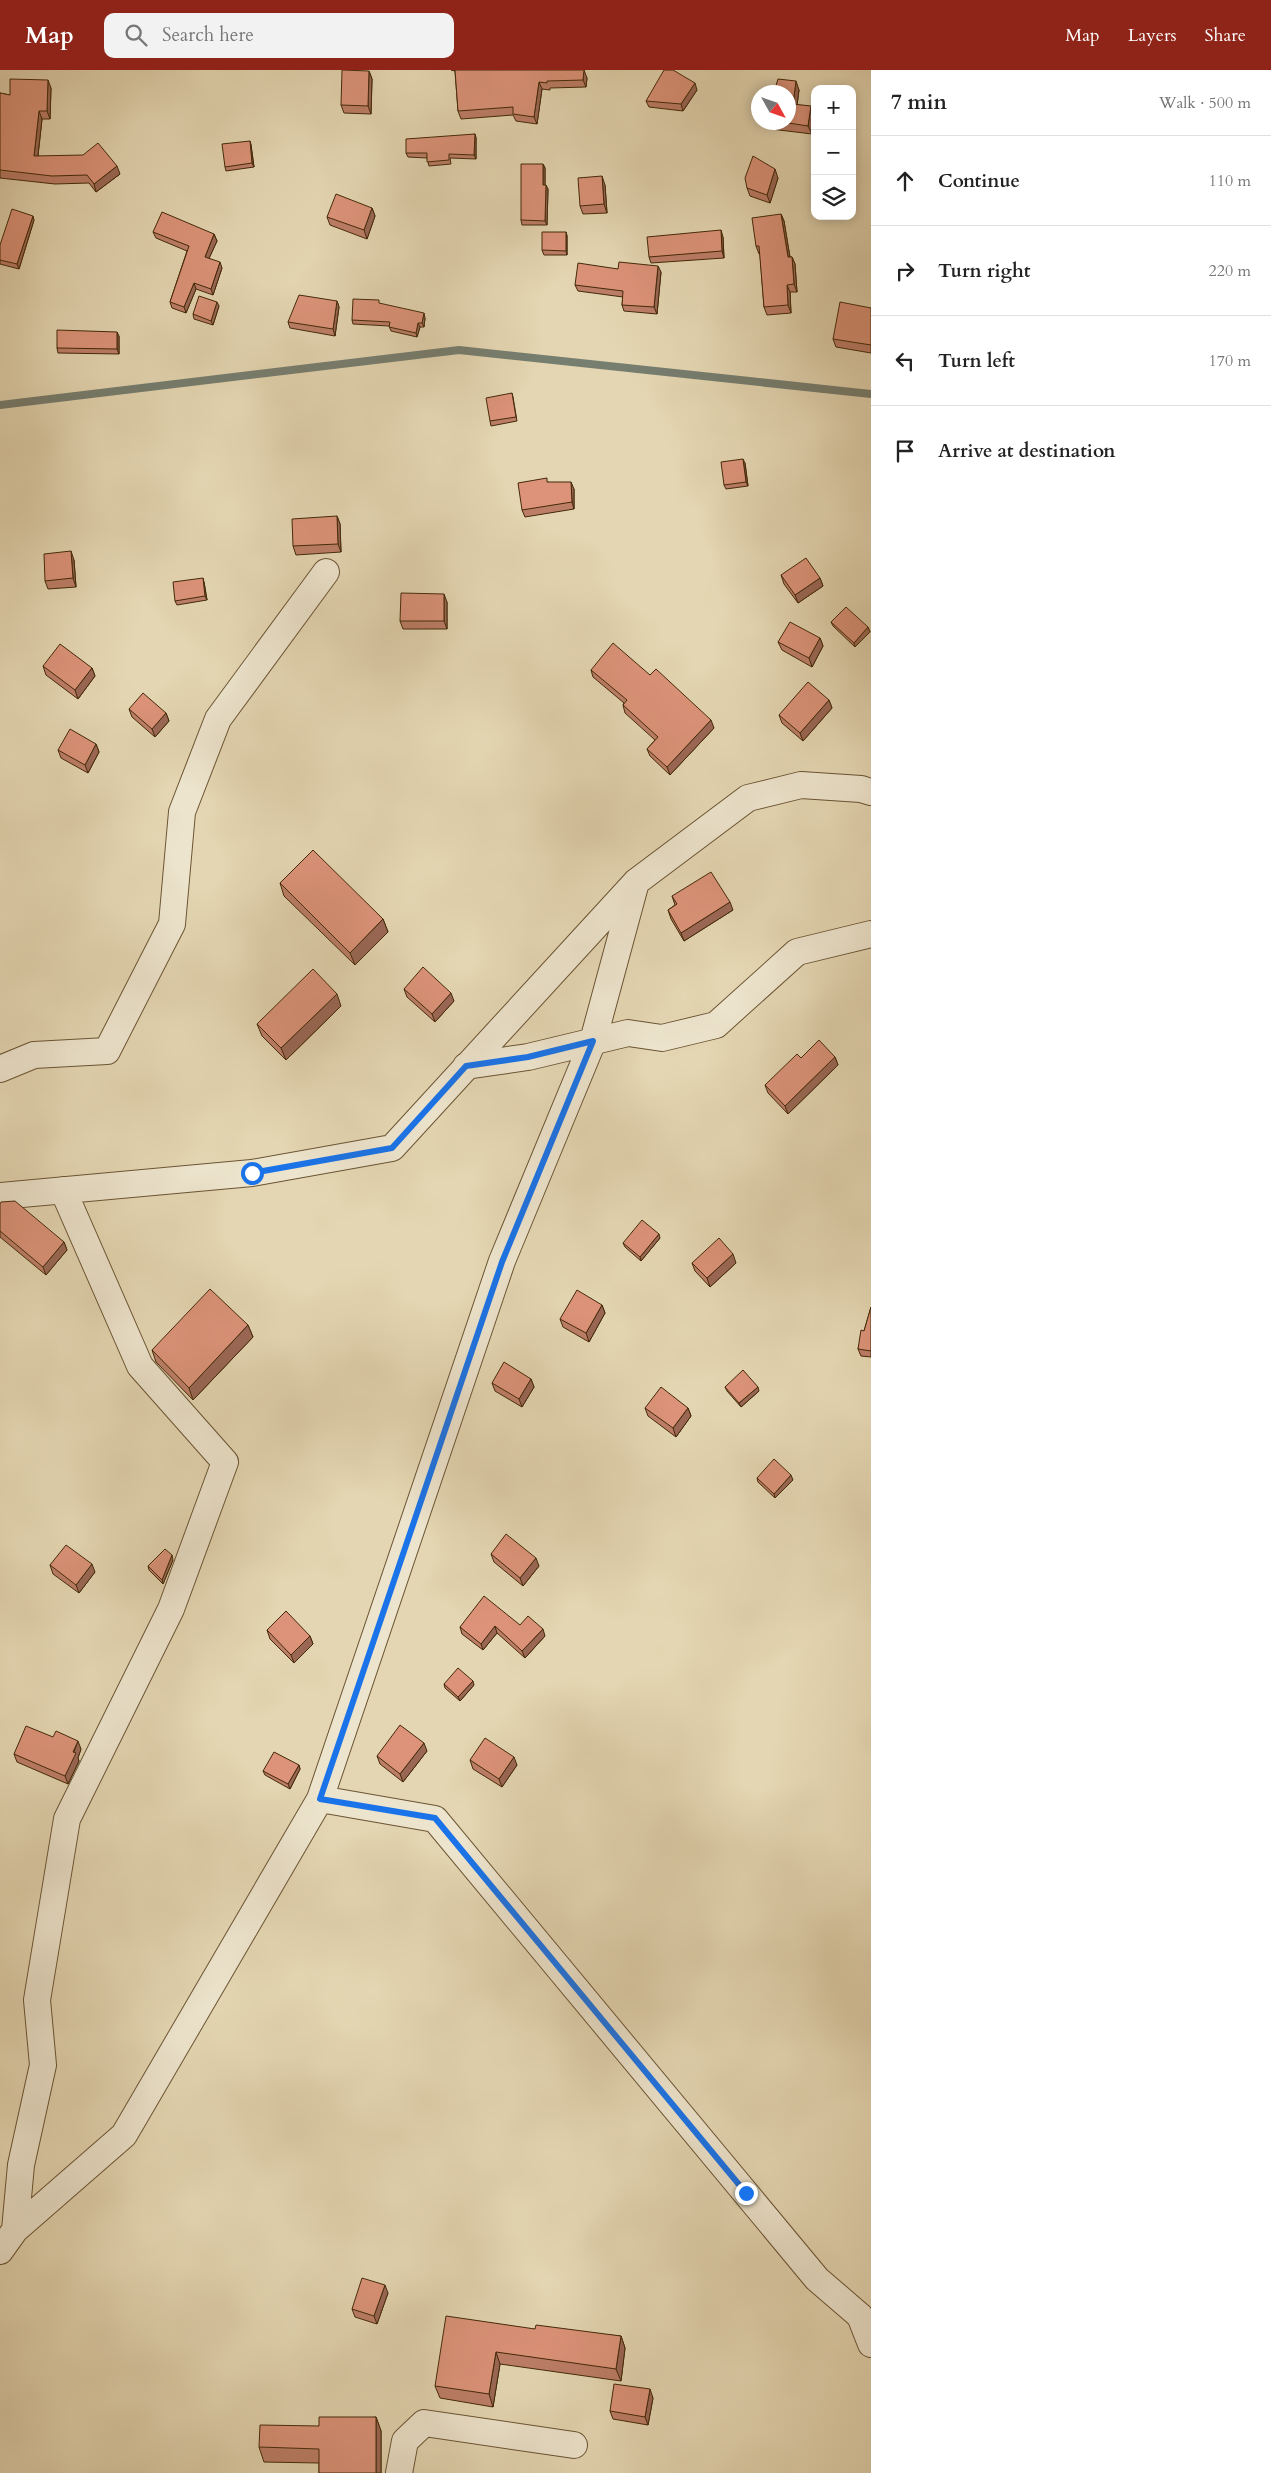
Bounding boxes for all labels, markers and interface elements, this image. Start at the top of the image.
search box [104,13,454,58]
text: Map [25,19,74,52]
icon: search [122,21,150,49]
text: Search here [162,22,254,48]
text: Map [1065,23,1100,48]
text: Layers [1128,23,1177,48]
text: Share [1205,23,1246,48]
north arrow [751,85,796,130]
map controls [811,85,856,220]
button: + [811,85,856,130]
text: 7 min [891,88,947,117]
text: Walk · 500 m [1159,92,1251,114]
button: − [811,130,856,175]
icon: ahead [891,167,919,195]
text: Continue [938,168,1020,194]
text: 110 m [1209,170,1251,192]
button: layers [811,175,856,220]
icon: right [891,257,919,285]
text: Turn right [938,258,1030,284]
text: 220 m [1209,260,1251,282]
icon: left [891,347,919,375]
text: Turn left [938,348,1015,374]
text: 170 m [1209,350,1251,372]
icon: arrive [891,437,919,465]
text: Arrive at destination [938,438,1115,464]
route start [241,1162,264,1185]
route end [735,2182,758,2205]

